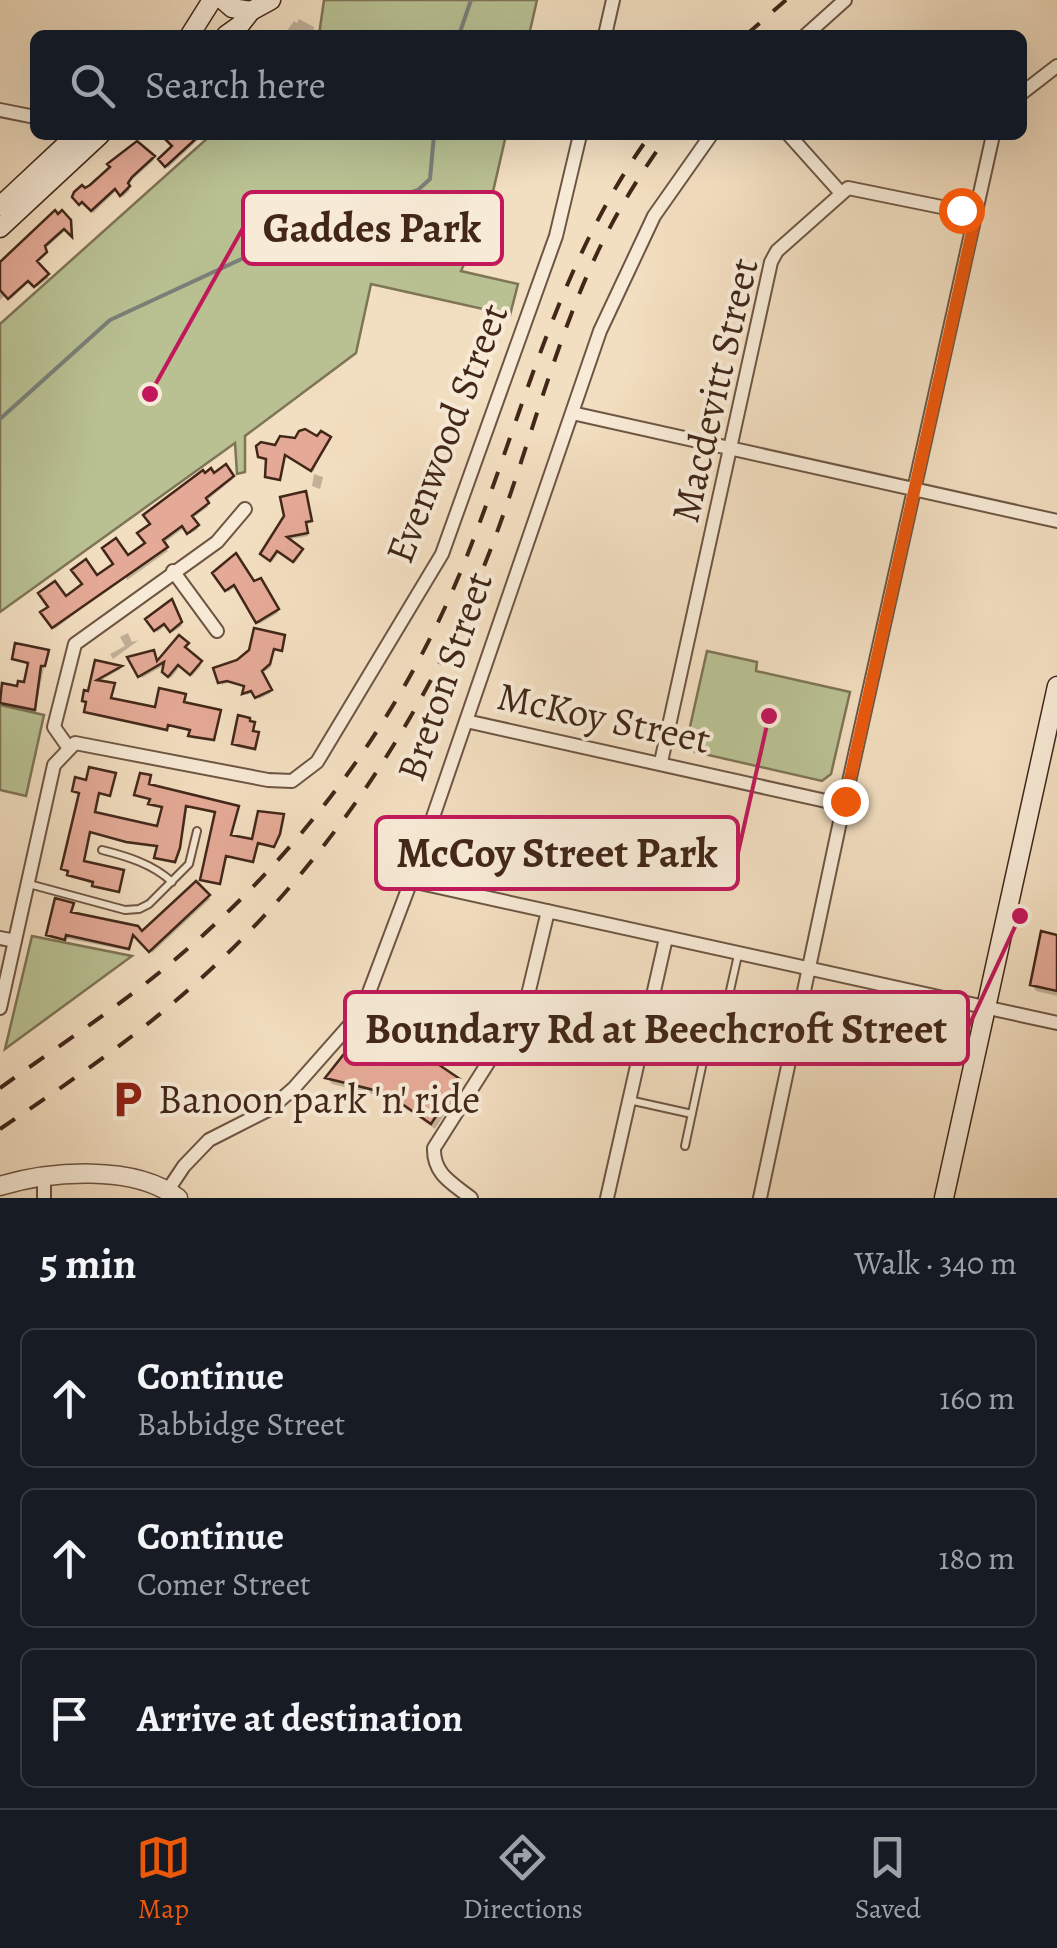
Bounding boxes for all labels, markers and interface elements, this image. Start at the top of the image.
search box [30,30,1027,140]
icon: search [65,58,120,113]
text: Search here [145,59,326,111]
route start [939,188,985,234]
callout: Gaddes Park [243,192,502,264]
text: Gaddes Park [263,199,482,256]
street label: Macdevitt Street [657,253,772,528]
street label: Evenwood Street [372,295,521,571]
street label: Breton Street [383,564,506,788]
street label: McKoy Street [492,668,715,767]
route end [823,779,869,825]
callout: McCoy Street Park [376,817,738,889]
text: McCoy Street Park [396,824,718,881]
callout: Boundary Rd at Beechcroft Street [345,992,968,1064]
text: Boundary Rd at Beechcroft Street [365,1000,947,1057]
place label: Banoon park 'n' ride [158,1072,480,1127]
parking icon: Banoon park 'n' ride [107,1078,149,1120]
text: 5 min [40,1235,136,1292]
text: Walk · 340 m [854,1241,1017,1285]
text: Continue [137,1350,284,1402]
icon: ahead [42,1371,97,1426]
text: 160 m [939,1376,1015,1420]
text: Babbidge Street [137,1402,345,1446]
text: Continue [137,1510,284,1562]
icon: ahead [42,1531,97,1586]
text: 180 m [939,1536,1015,1580]
text: Comer Street [137,1562,311,1606]
icon: arrive [42,1691,97,1746]
text: Arrive at destination [137,1692,463,1744]
tab: Map [136,1830,191,1928]
tab: Directions [463,1830,583,1928]
tab: Saved [855,1830,921,1928]

